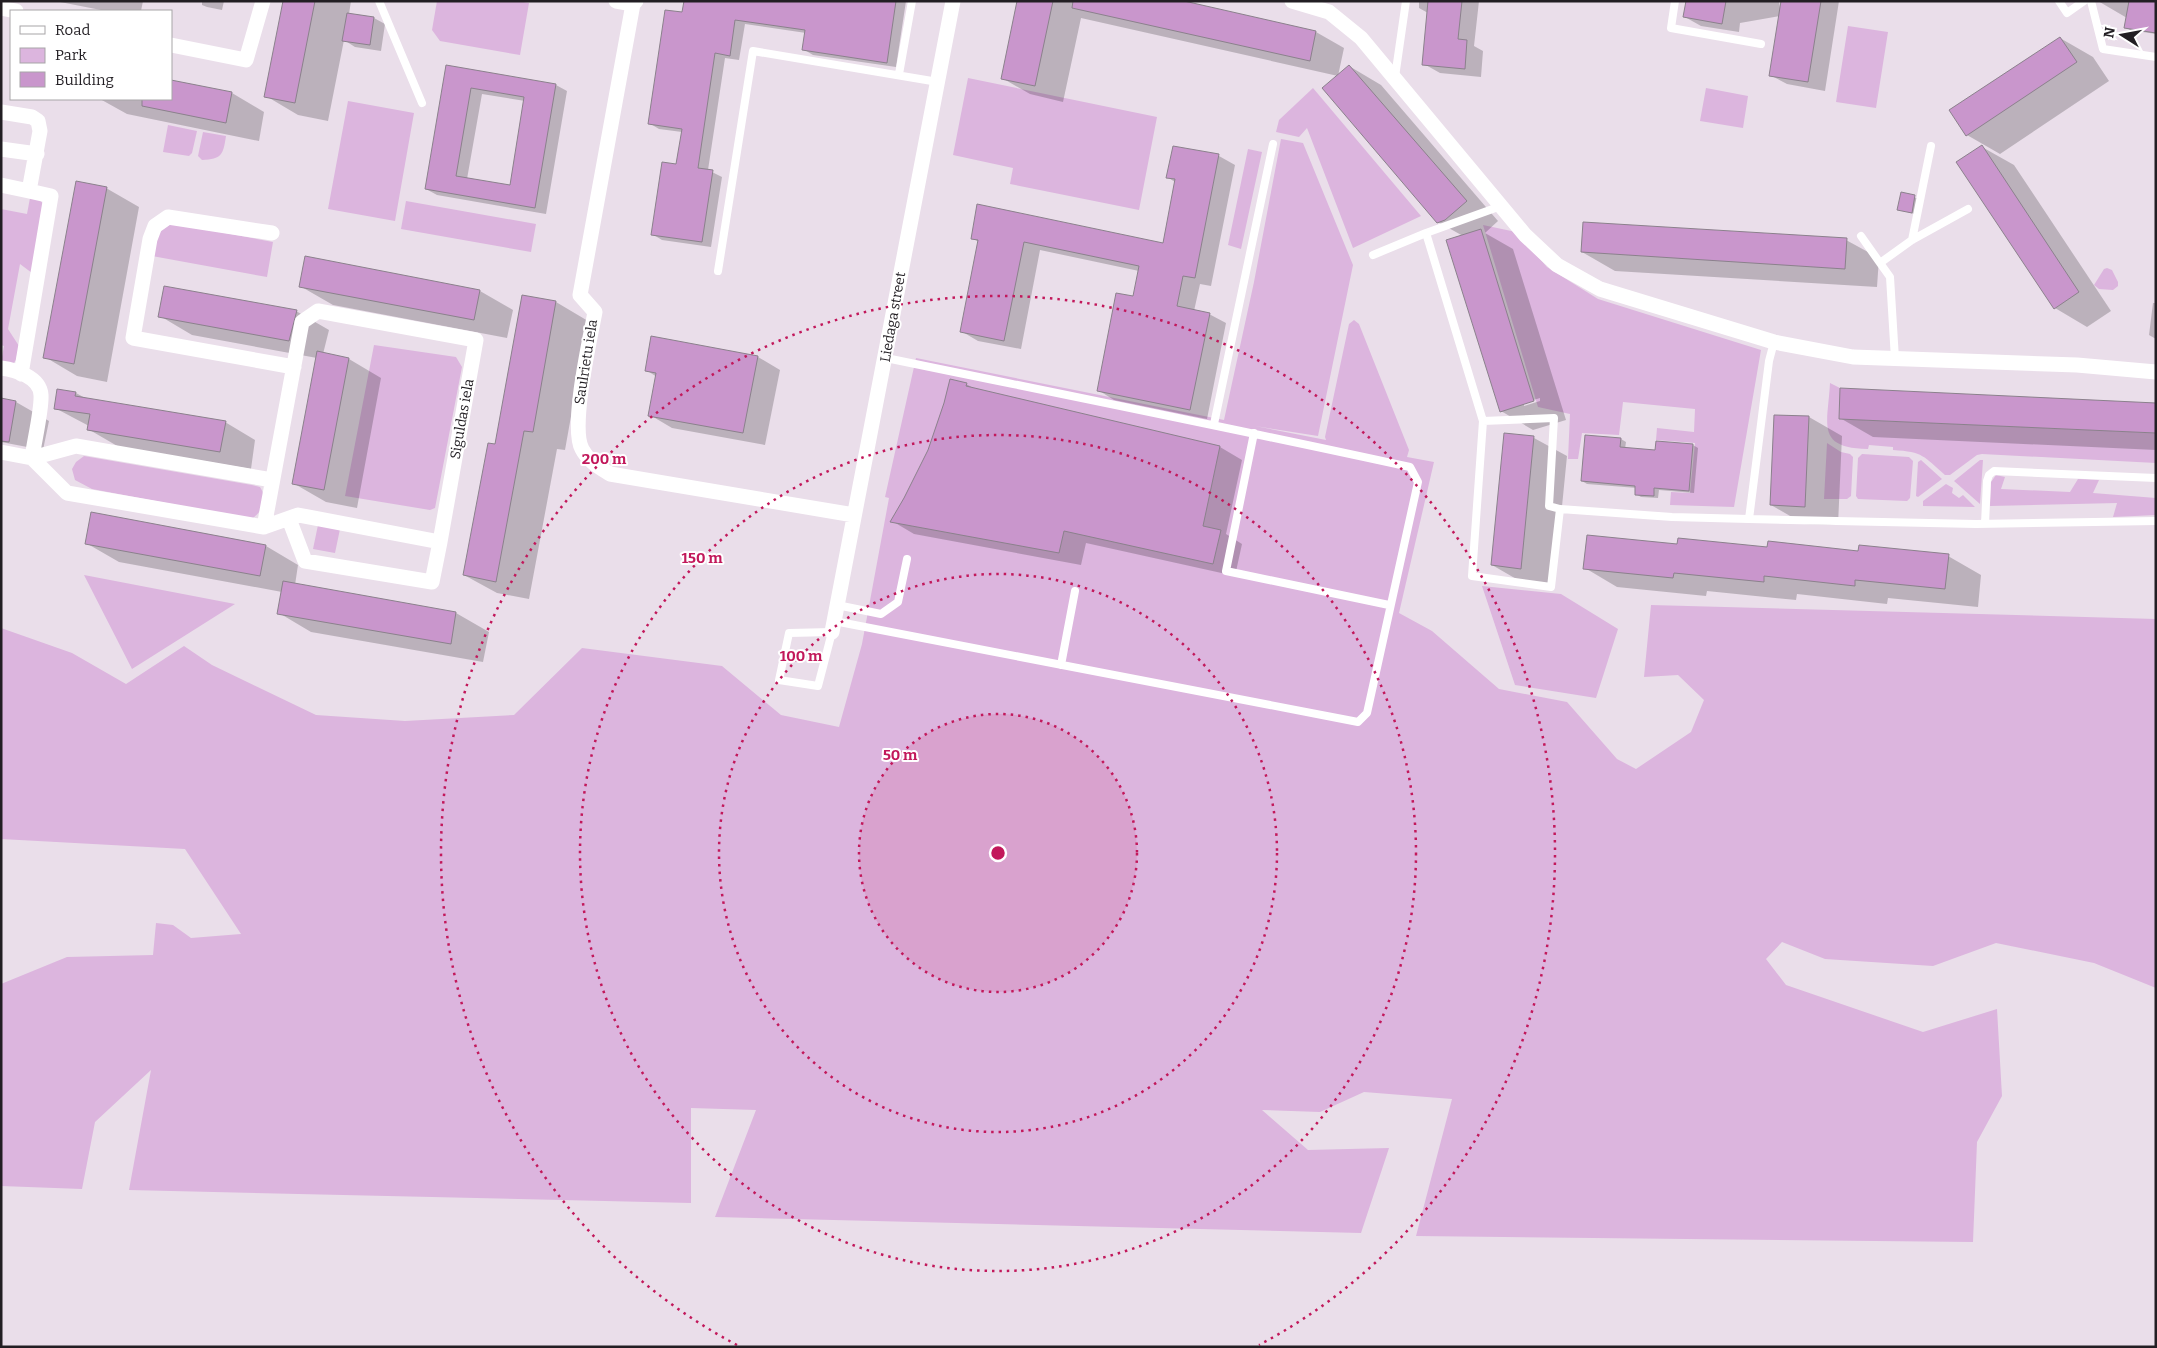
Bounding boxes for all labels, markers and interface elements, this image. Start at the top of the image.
legend [10,10,172,100]
north arrow [2097,10,2147,60]
text: Road [55,21,90,39]
text: N [2100,26,2119,40]
text: Park [55,46,87,64]
text: Building [55,71,114,89]
street label: Liedaga street [877,271,909,363]
street label: Saulrietu iela [571,318,601,406]
street label: Siguldas iela [447,377,477,460]
text: 200 m [582,450,627,468]
text: 150 m [681,549,723,567]
text: 100 m [780,647,823,665]
text: 50 m [883,746,918,764]
centre of rings [989,844,1007,862]

